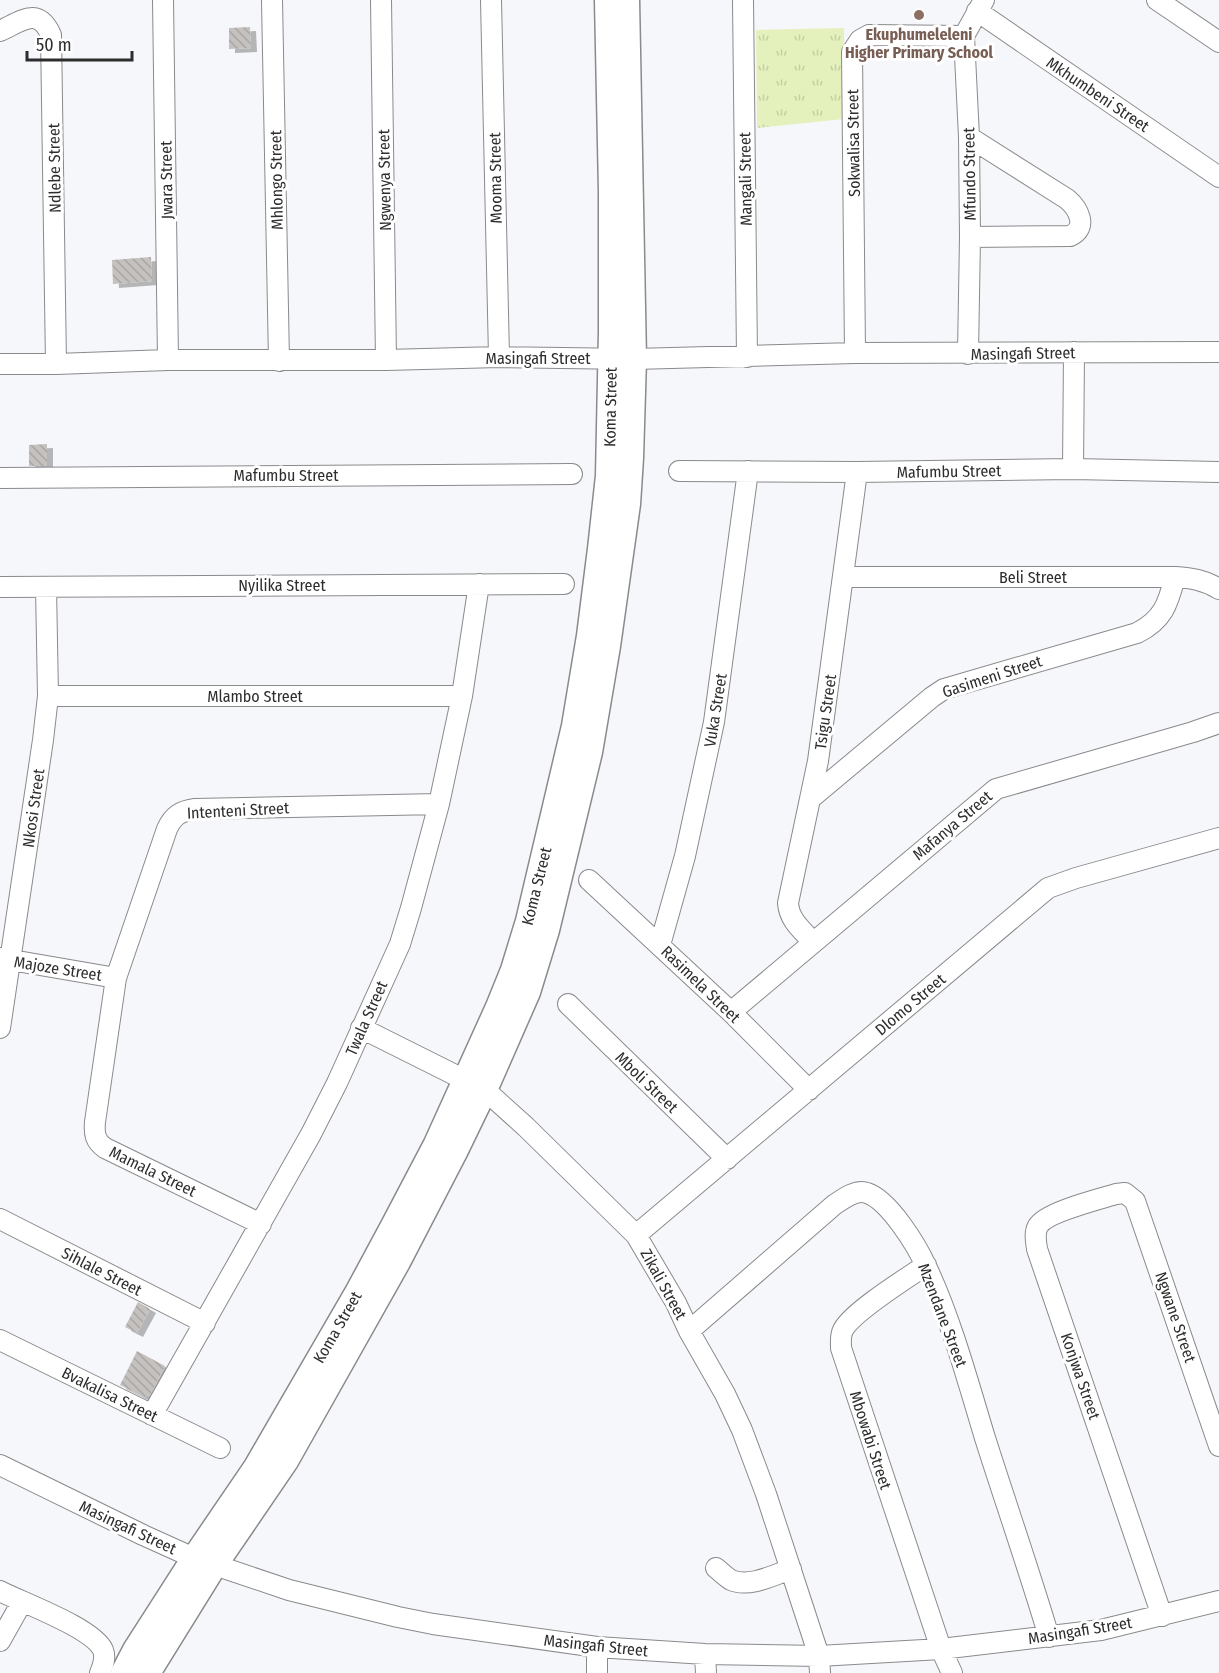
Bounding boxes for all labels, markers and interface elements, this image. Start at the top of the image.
marker: Ekuphumeleleni Higher Primary School [912,8,926,22]
scale bar [27,24,132,62]
place label: Ekuphumeleleni Higher Primary School [845,25,994,62]
text: 50 m [36,34,72,56]
street label: Mkhumbeni Street [1043,53,1153,136]
street label: Sokwalisa Street [843,88,864,197]
street label: Ndlebe Street [44,122,65,213]
street label: Mfundo Street [959,126,980,221]
street label: Ngwenya Street [374,128,395,231]
street label: Mhlongo Street [266,129,287,230]
street label: Mooma Street [485,131,506,224]
street label: Mangali Street [735,131,756,226]
street label: Jwara Street [156,140,177,219]
street label: Masingafi Street [970,343,1076,364]
street label: Masingafi Street [486,349,591,368]
street label: Koma Street [600,366,621,447]
street label: Mafumbu Street [896,461,1002,482]
street label: Mafumbu Street [234,466,339,485]
street label: Beli Street [999,568,1068,587]
street label: Nyilika Street [238,576,326,595]
street label: Gasimeni Street [940,651,1045,702]
street label: Vuka Street [700,671,731,748]
street label: Tsigu Street [811,672,840,751]
street label: Mlambo Street [207,687,304,706]
street label: Nkosi Street [19,767,49,849]
street label: Mafanya Street [909,786,996,864]
street label: Intenteni Street [186,798,290,823]
street label: Koma Street [518,844,556,927]
street label: Rasimela Street [657,942,745,1027]
street label: Majoze Street [13,952,104,985]
street label: Dlomo Street [871,969,950,1039]
street label: Twala Street [342,977,392,1059]
street label: Mboli Street [611,1048,682,1117]
street label: Mamala Street [106,1142,200,1201]
street label: Sihlale Street [59,1243,146,1300]
street label: Zikali Street [636,1246,691,1324]
street label: Mzendane Street [914,1261,971,1371]
street label: Ngwane Street [1151,1269,1200,1366]
street label: Koma Street [309,1287,366,1367]
street label: Konjwa Street [1057,1330,1104,1423]
street label: Bvakalisa Street [59,1363,162,1426]
street label: Mbowabi Street [846,1389,896,1492]
street label: Masingafi Street [76,1497,180,1559]
street label: Masingafi Street [1027,1613,1134,1648]
street label: Masingafi Street [543,1631,650,1661]

